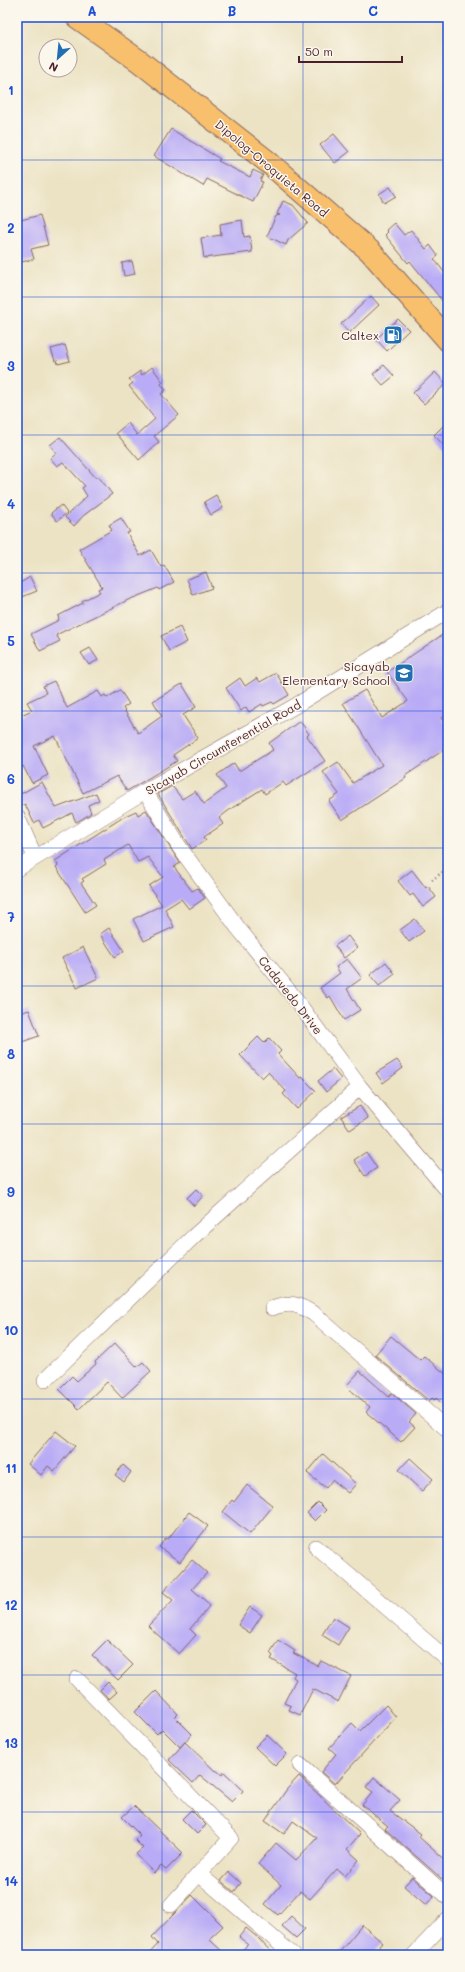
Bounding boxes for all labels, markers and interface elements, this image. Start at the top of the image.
text: A [87,2,97,19]
text: B [228,2,237,19]
text: C [368,2,378,19]
north arrow [38,38,78,78]
scale bar [299,38,402,64]
text: 50 m [305,43,333,59]
text: N [46,59,60,76]
text: 1 [8,81,14,98]
street label: Dipolog-Oroquieta Road [212,116,332,220]
text: 2 [7,219,15,236]
fuel station icon: Caltex [382,324,404,346]
place label: Caltex [341,327,379,343]
text: 3 [7,357,15,374]
text: 4 [7,495,15,512]
text: 5 [7,632,15,649]
place label: Sicayab Elementary School [282,658,390,688]
school or university icon: Sicayab Elementary School [393,662,415,684]
street label: Sicayab Circumferential Road [142,696,304,798]
text: 6 [7,770,15,787]
text: 7 [7,908,15,925]
street label: Cadavedo Drive [255,953,327,1037]
text: 8 [7,1045,15,1062]
text: 9 [7,1183,15,1200]
text: 10 [4,1321,18,1338]
text: 11 [5,1459,17,1476]
text: 12 [4,1596,18,1613]
text: 13 [4,1734,18,1751]
text: 14 [4,1872,18,1889]

